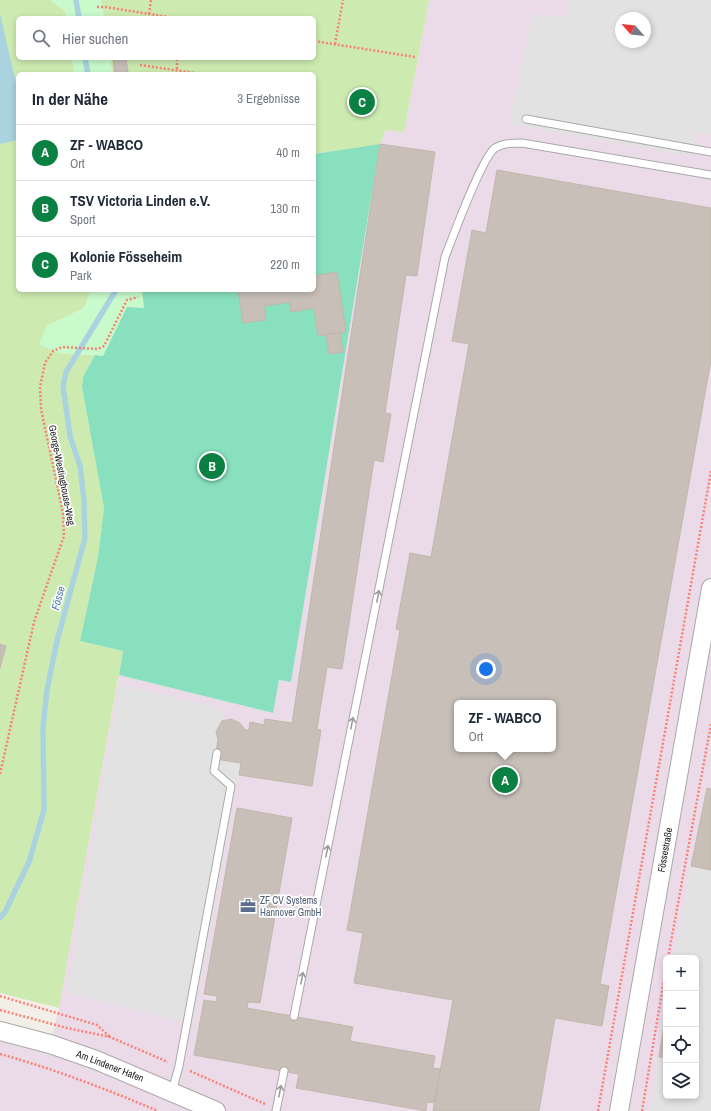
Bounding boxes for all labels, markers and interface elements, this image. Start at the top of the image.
north arrow [615,12,651,48]
search box [16,16,316,60]
icon: search [30,27,52,49]
text: Hier suchen [62,28,128,49]
text: In der Nähe [32,87,108,110]
pin: C [349,87,375,117]
text: 3 Ergebnisse [237,90,300,107]
text: ZF - WABCO [70,134,143,155]
text: A [41,144,49,161]
text: 40 m [276,144,300,161]
text: Ort [70,155,85,172]
text: TSV Victoria Linden e.V. [70,190,210,211]
text: B [41,200,49,217]
text: 130 m [270,200,300,217]
text: Sport [70,211,95,228]
text: Kolonie Fösseheim [70,246,182,267]
text: C [41,256,49,273]
text: 220 m [270,256,300,273]
text: Park [70,267,92,284]
street label: George-Westinghouse-Weg [46,424,78,527]
pin: B [199,451,225,481]
water label: Fösse [48,584,68,612]
one-way arrow [374,589,382,602]
your location [476,659,496,679]
popup [454,700,556,752]
text: ZF - WABCO [468,707,542,728]
one-way arrow [349,717,357,730]
text: Ort [468,728,483,745]
pin: A [492,765,518,795]
street label: Fössestraße [655,826,675,873]
one-way arrow [324,845,332,858]
place label: ZF CV Systems Hannover GmbH [260,894,322,919]
office icon: ZF CV Systems Hannover GmbH [239,897,257,915]
map controls [663,955,699,1099]
button: + [663,955,699,991]
one-way arrow [298,972,306,985]
button: − [663,991,699,1027]
button: locate [663,1027,699,1063]
street label: Am Lindener Hafen [74,1047,146,1085]
button: layers [663,1063,699,1099]
one-way arrow [276,1085,284,1098]

